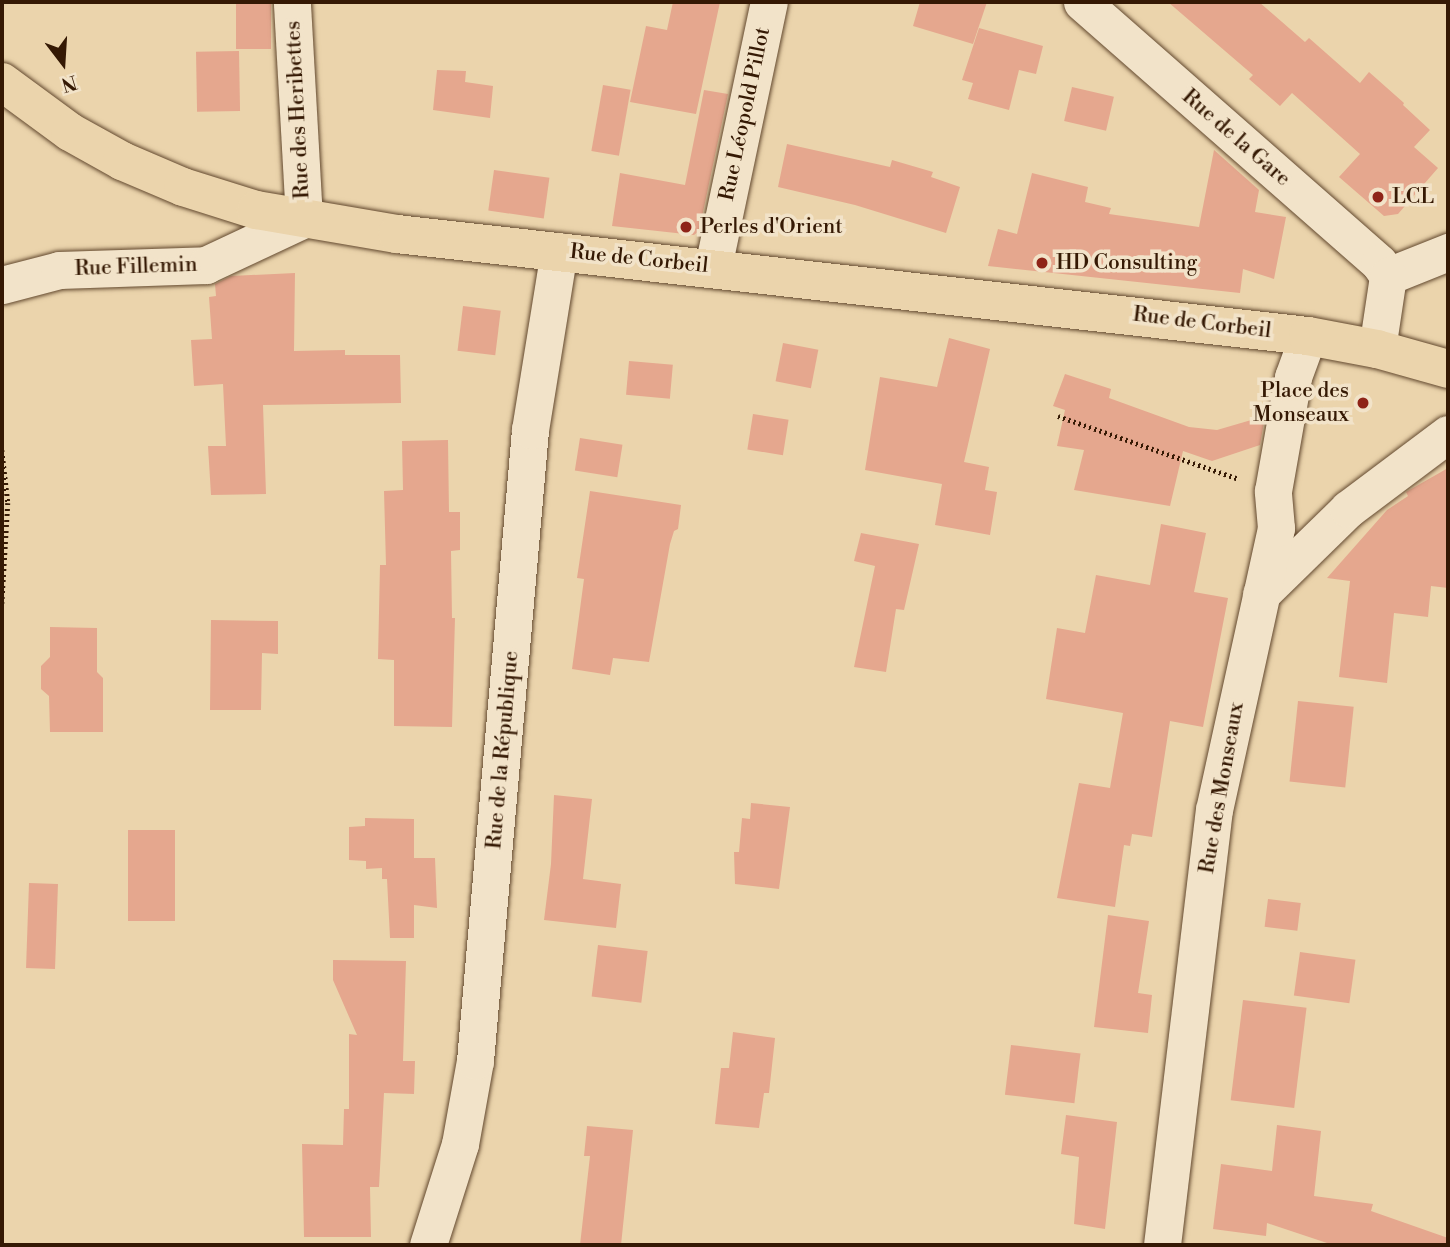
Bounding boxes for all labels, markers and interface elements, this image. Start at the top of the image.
street label: Rue des Heribettes [281,20,315,200]
street label: Rue Léopold Pillot [714,25,776,203]
north arrow [28,28,98,98]
text: N [58,69,80,97]
street label: Rue de la Gare [1177,84,1295,192]
place label: LCL [1392,184,1434,210]
marker: LCL [1370,189,1386,205]
place label: Perles d'Orient [700,214,843,240]
marker: Perles d'Orient [678,219,694,235]
street label: Rue de Corbeil [569,239,709,279]
place label: HD Consulting [1056,250,1197,276]
street label: Rue Fillemin [74,252,198,282]
marker: HD Consulting [1034,255,1050,271]
street label: Rue de Corbeil [1131,302,1273,344]
place label: Place des Monseaux [1253,378,1349,428]
marker: Place des Monseaux [1355,395,1371,411]
street label: Rue de la République [482,650,524,850]
street label: Rue des Monseaux [1195,700,1249,876]

